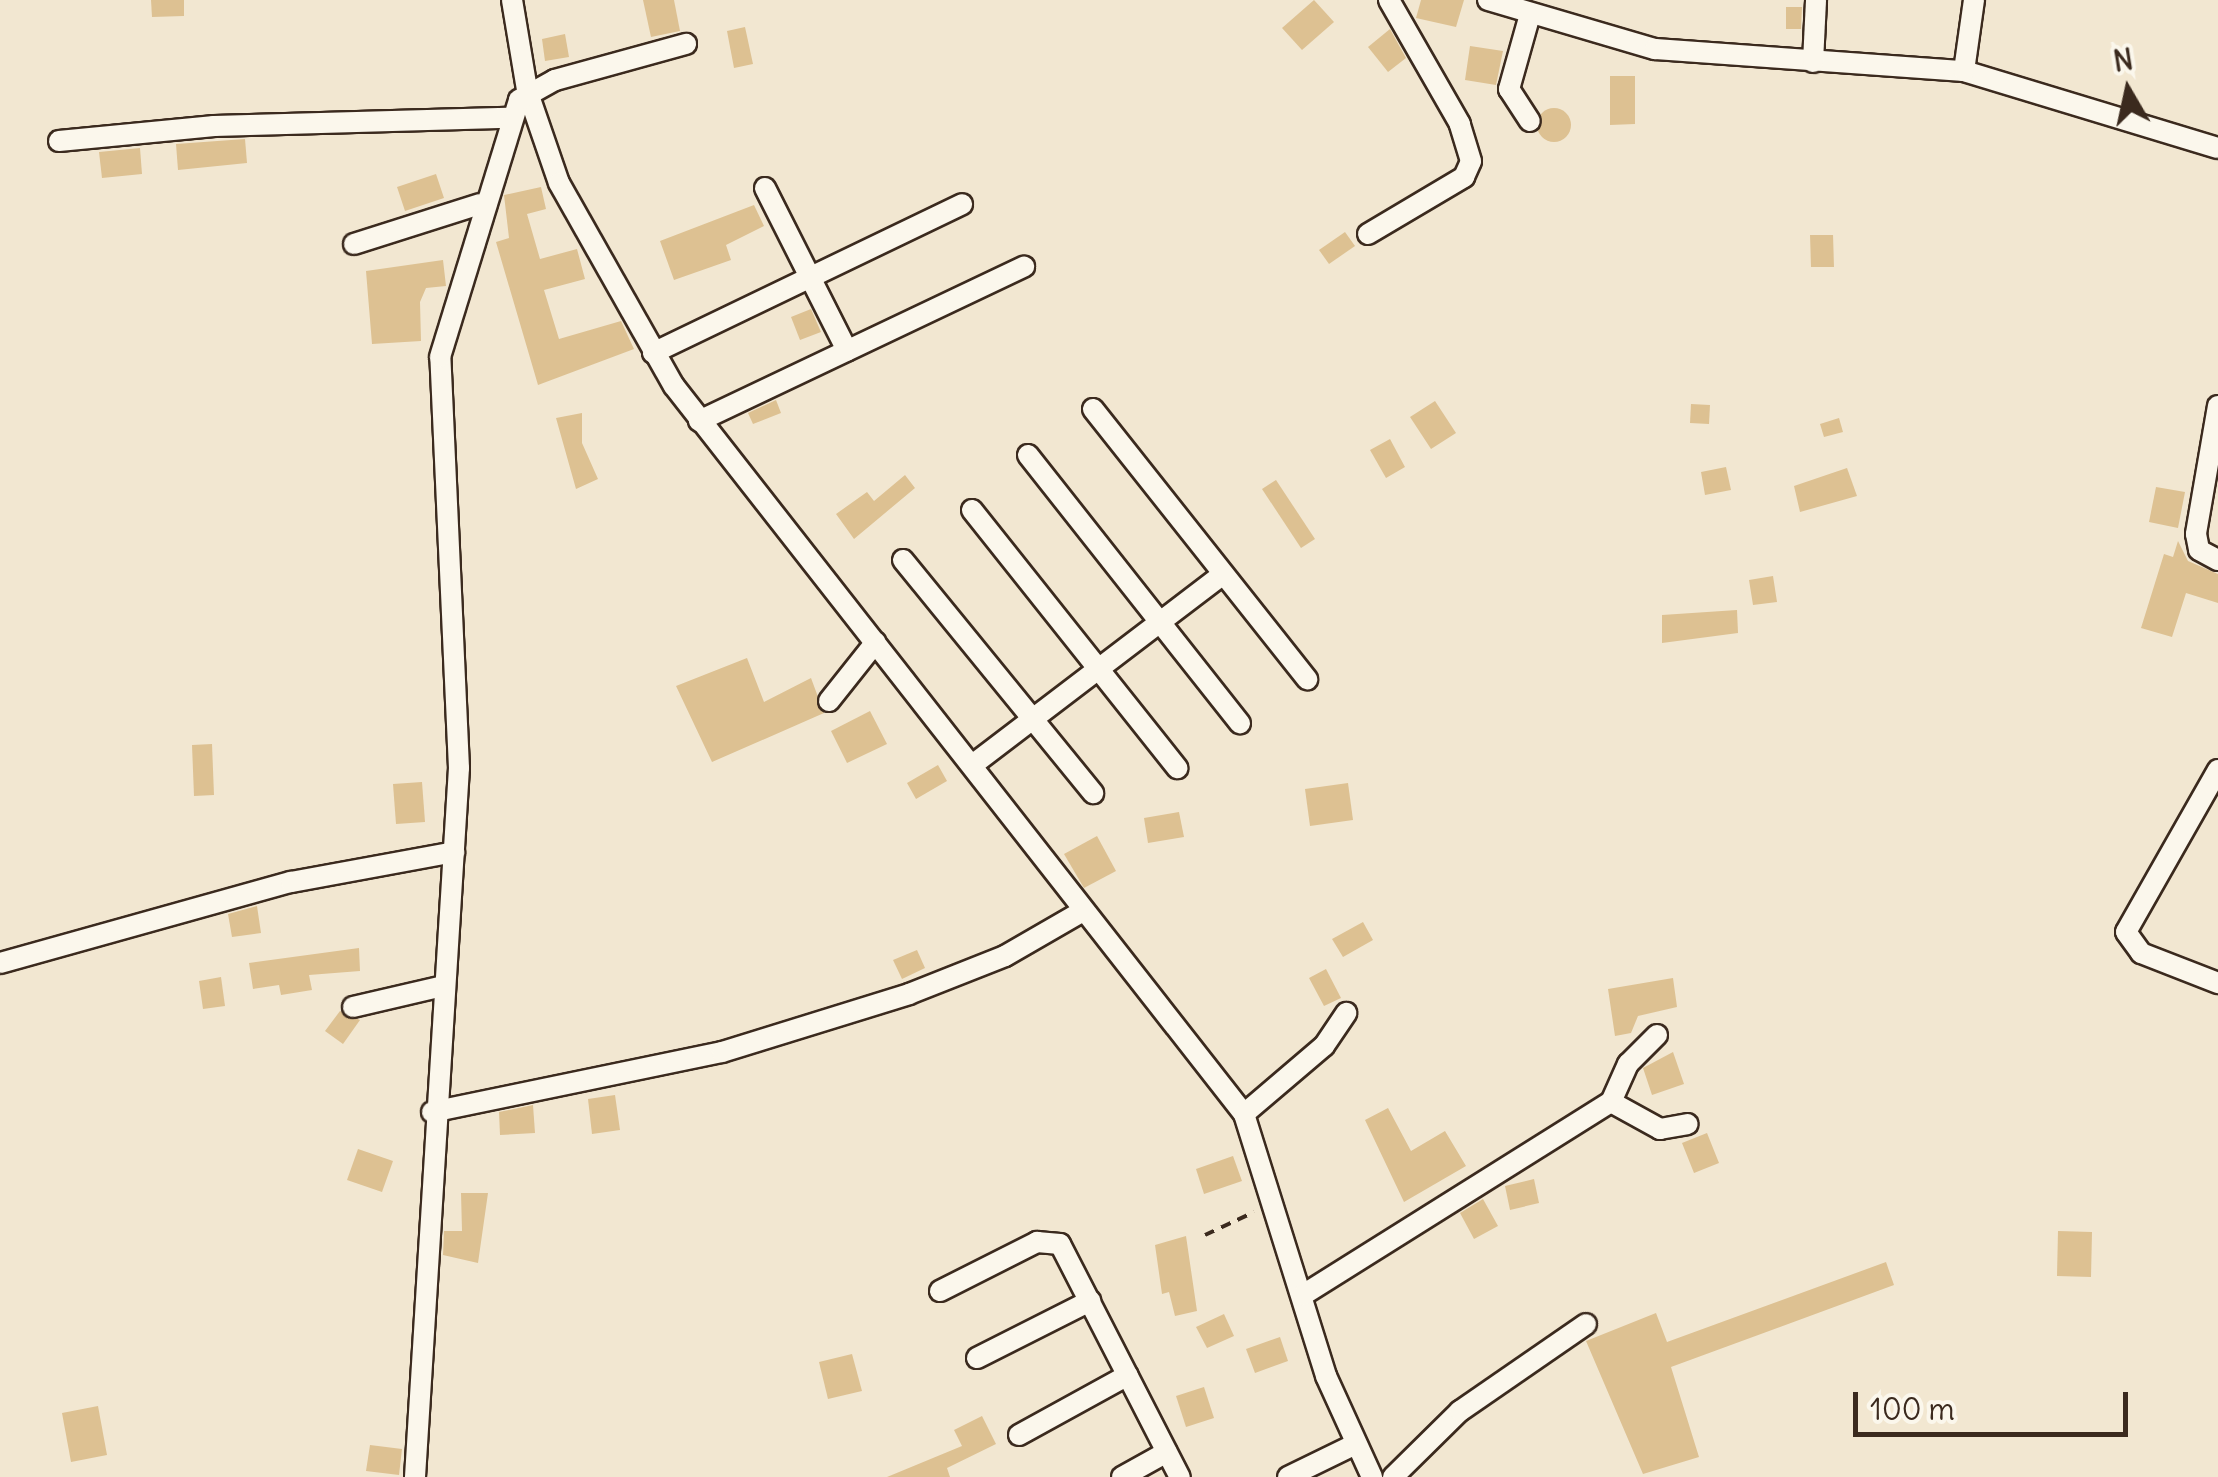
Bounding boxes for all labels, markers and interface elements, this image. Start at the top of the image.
north arrow [2078,40,2178,140]
text: N [2111,41,2136,80]
scale bar [1858,1372,2133,1434]
text: 100 m [1870,1390,1955,1428]

